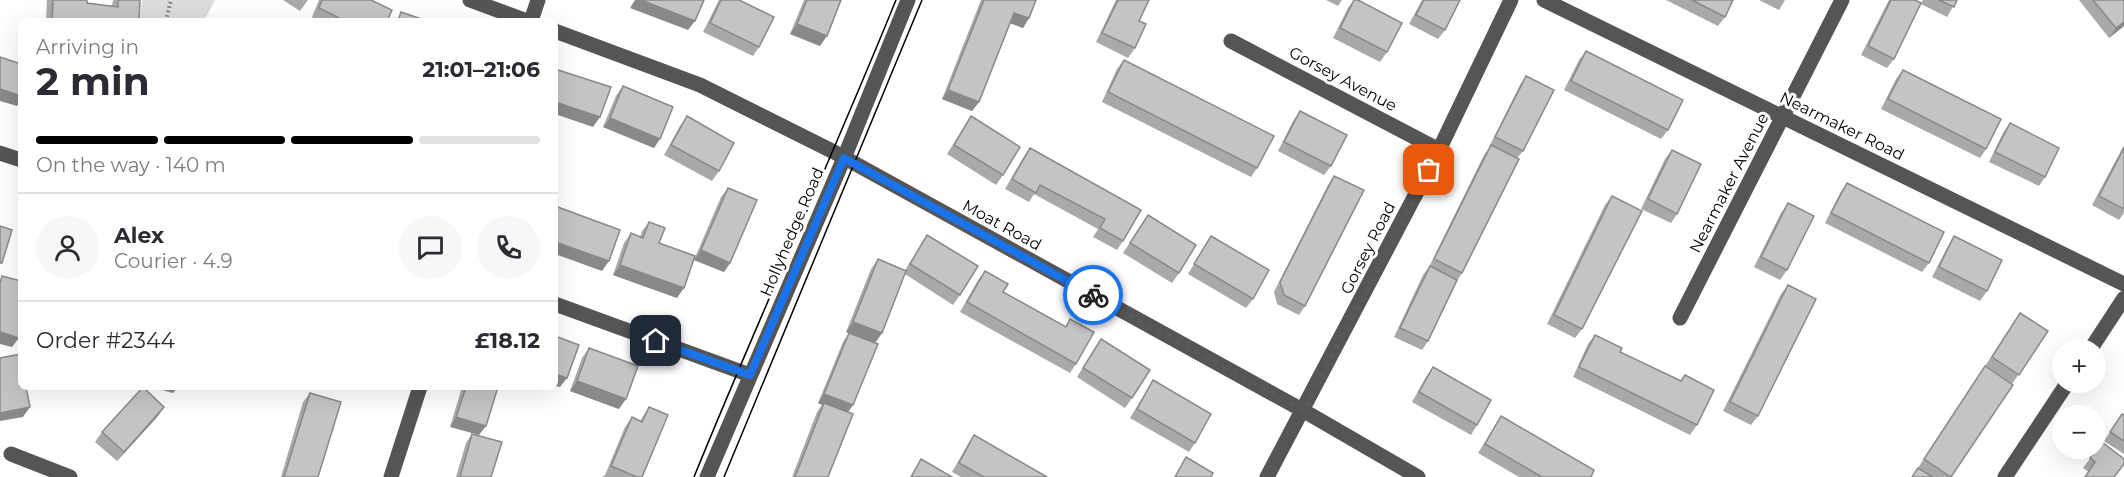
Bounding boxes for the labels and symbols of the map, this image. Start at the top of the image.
street label: Gorsey Avenue [1286,43,1400,115]
street label: Nearmaker Road [1777,88,1907,164]
street label: Nearmaker Avenue [1685,110,1773,256]
pin [1403,144,1454,195]
street label: Hollyhedge Road [756,165,828,299]
street label: Moat Road [959,196,1045,254]
street label: Gorsey Road [1337,199,1399,297]
courier [1063,265,1123,325]
pin [630,315,681,366]

